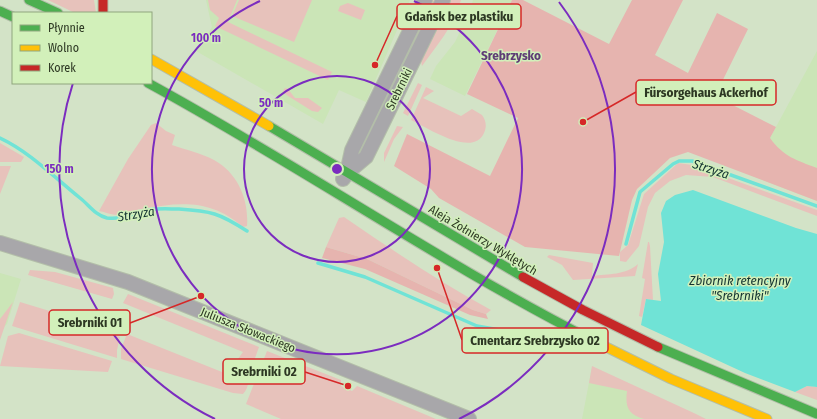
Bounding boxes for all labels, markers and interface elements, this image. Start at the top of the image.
callout: Gdańsk bez plastiku [397,4,521,29]
text: Gdańsk bez plastiku [405,9,514,24]
legend [12,12,152,84]
text: Płynnie [48,21,85,35]
text: 100 m [191,31,221,45]
text: Wolno [48,41,79,55]
district label: Srebrzysko [481,48,541,63]
text: Korek [48,61,76,75]
street label: Srebrniki [383,66,415,112]
callout: Fürsorgehaus Ackerhof [636,80,776,105]
text: Fürsorgehaus Ackerhof [644,85,770,100]
text: 50 m [259,96,283,110]
water label: Strzyża [690,156,731,182]
text: 150 m [44,162,74,176]
centre of rings [330,162,344,176]
street label: Aleja Żołnierzy Wyklętych [426,201,540,278]
water label: Strzyża [115,204,156,225]
water label: Zbiornik retencyjny "Srebrniki" [688,273,792,303]
street label: Juliusza Słowackiego [199,305,297,355]
callout: Srebrniki 01 [49,310,130,335]
text: Srebrniki 01 [58,315,122,330]
callout: Cmentarz Srebrzysko 02 [462,328,608,353]
text: Cmentarz Srebrzysko 02 [470,333,600,348]
callout: Srebrniki 02 [223,359,305,384]
text: Srebrniki 02 [231,364,297,379]

